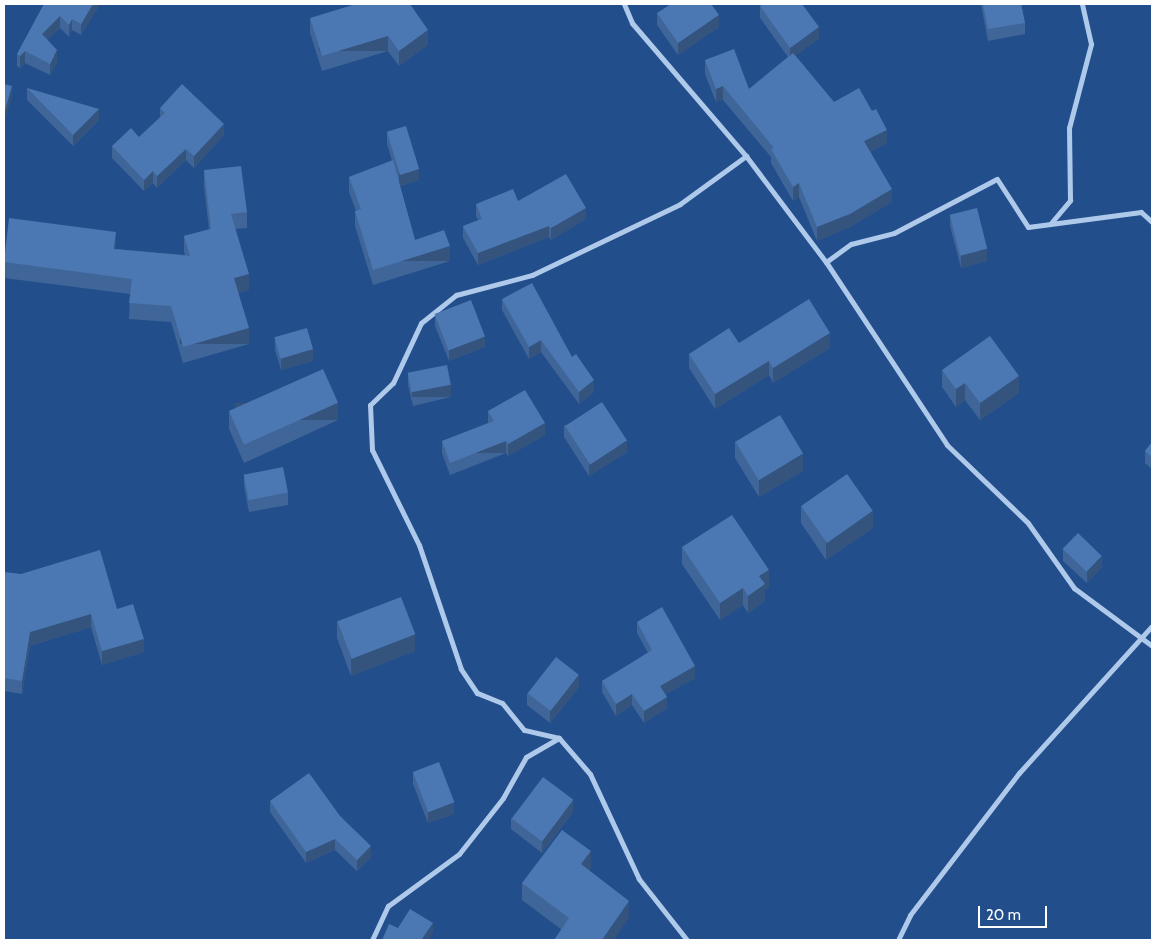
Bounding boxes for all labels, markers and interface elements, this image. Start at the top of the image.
scale bar [981,896,1050,928]
text: 20 m [986,906,1021,924]

